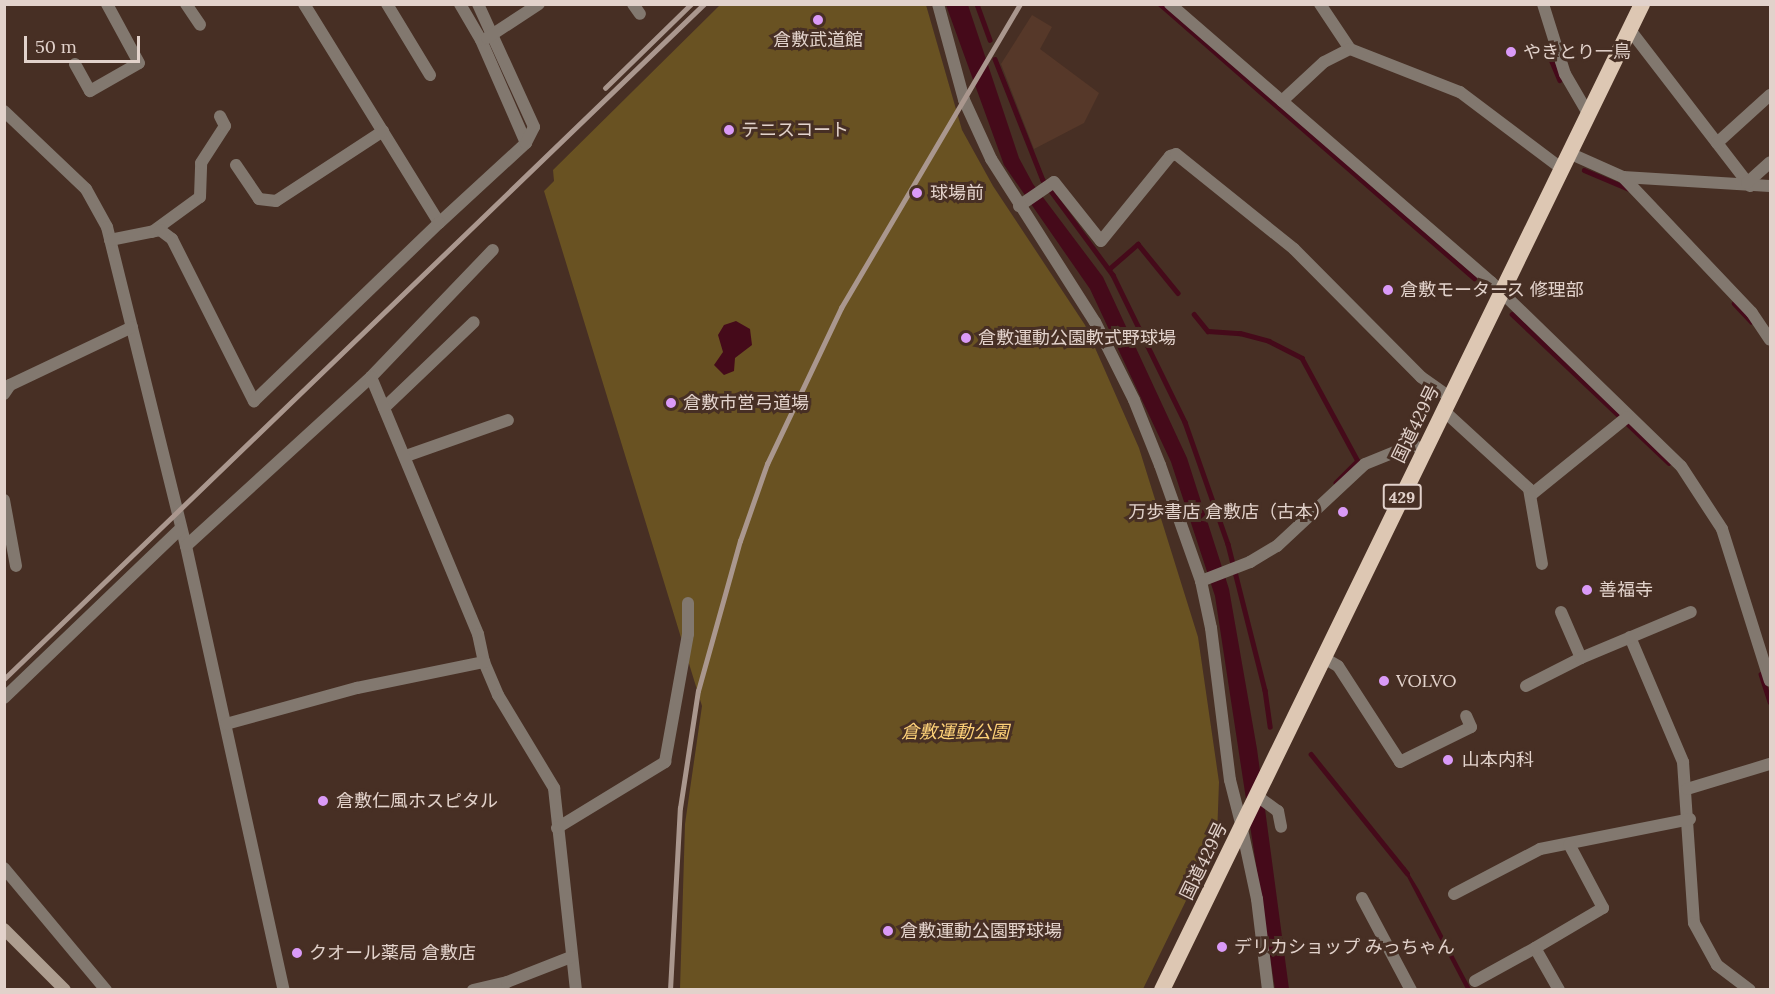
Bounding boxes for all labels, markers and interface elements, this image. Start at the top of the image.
marker: 倉敷武道館 [811,13,825,27]
scale bar [27,24,142,62]
place label: 倉敷武道館 [773,29,863,51]
text: 50 m [35,35,77,58]
place label: やきとり一鳥 [1523,41,1631,63]
marker: やきとり一鳥 [1504,45,1518,59]
place label: テニスコート [741,119,849,141]
marker: テニスコート [722,123,736,137]
place label: 球場前 [930,182,984,204]
marker: 球場前 [908,184,926,202]
place label: 倉敷モータース 修理部 [1400,279,1585,301]
marker: 倉敷モータース 修理部 [1381,283,1395,297]
place label: 倉敷運動公園軟式野球場 [978,327,1176,349]
marker: 倉敷運動公園軟式野球場 [959,331,973,345]
street label: 国道429号 [1388,382,1444,466]
place label: 倉敷市営弓道場 [683,392,809,414]
marker: 倉敷市営弓道場 [664,396,678,410]
road number: 429 [1382,484,1422,510]
place label: 万歩書店 倉敷店（古本） [1128,501,1331,523]
marker: 万歩書店 倉敷店（古本） [1336,505,1350,519]
place label: 善福寺 [1599,579,1653,601]
marker: 善福寺 [1580,583,1594,597]
place label: VOLVO [1396,670,1456,692]
marker: VOLVO [1377,674,1391,688]
park label: 倉敷運動公園 [901,721,1009,743]
place label: 山本内科 [1462,749,1534,771]
marker: 山本内科 [1439,751,1457,769]
place label: 倉敷仁風ホスピタル [336,790,498,812]
marker: 倉敷仁風ホスピタル [314,792,332,810]
street label: 国道429号 [1176,819,1232,903]
place label: 倉敷運動公園野球場 [900,920,1062,942]
marker: 倉敷運動公園野球場 [881,924,895,938]
place label: デリカショップ みっちゃん [1234,936,1455,958]
marker: デリカショップ みっちゃん [1215,940,1229,954]
place label: クオール薬局 倉敷店 [309,942,476,964]
marker: クオール薬局 倉敷店 [290,946,304,960]

